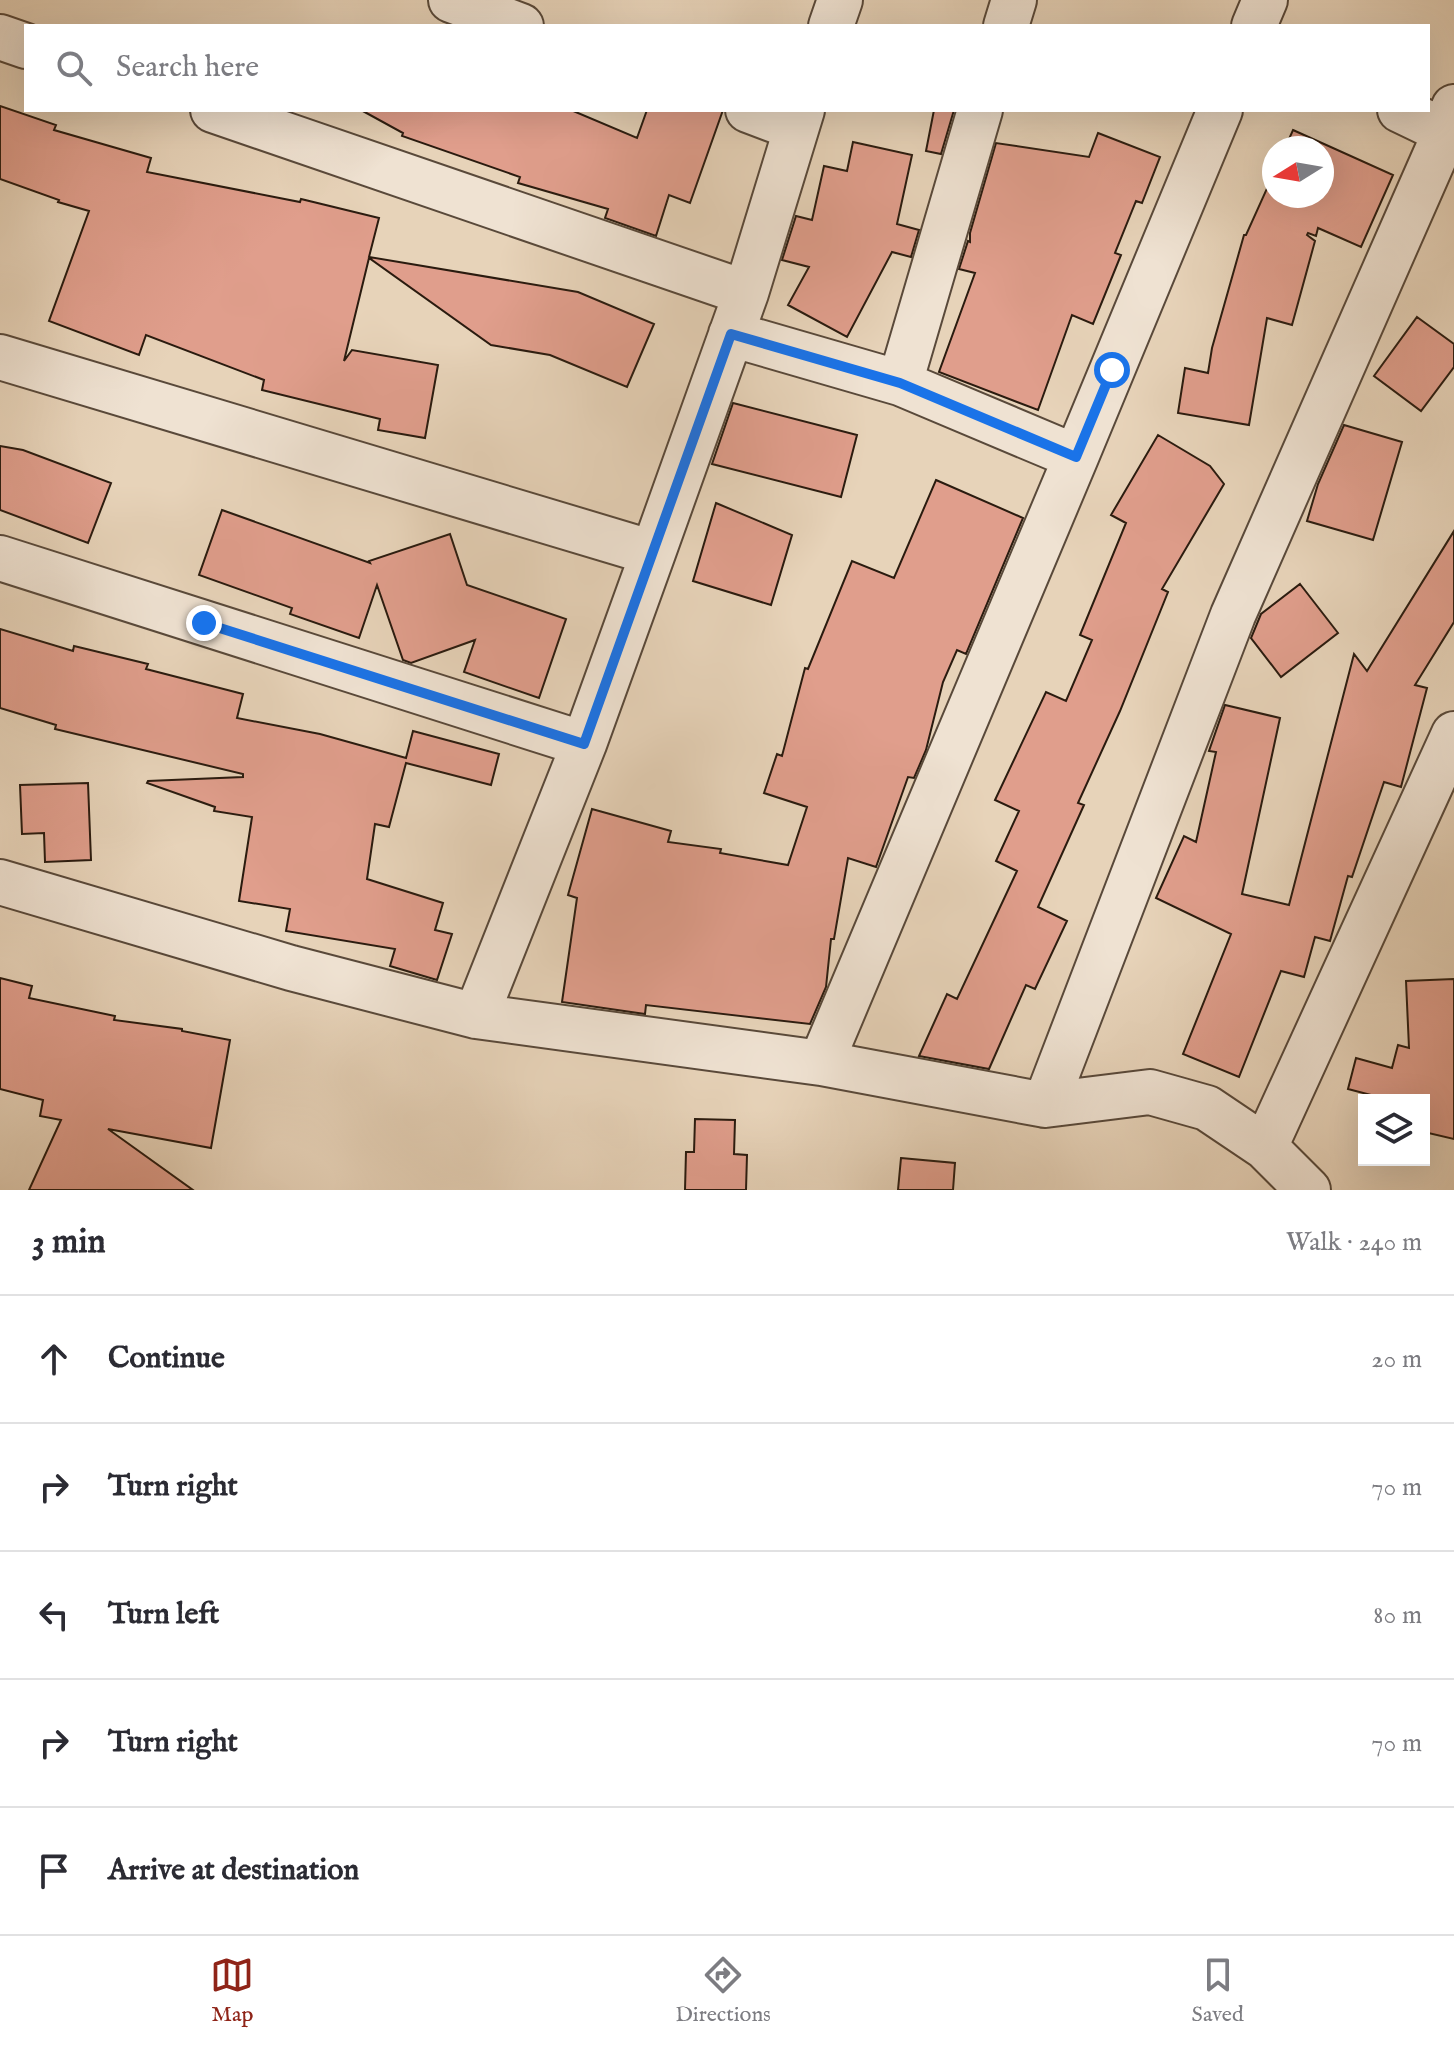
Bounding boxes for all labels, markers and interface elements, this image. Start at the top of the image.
search box [24,24,1430,112]
icon: search [52,46,96,90]
text: Search here [116,49,259,87]
north arrow [1262,136,1334,208]
route start [1094,352,1130,388]
route end [186,605,222,641]
map controls [1358,1094,1430,1166]
button: layers [1358,1094,1430,1166]
text: 3 min [32,1221,106,1264]
text: Walk · 240 m [1286,1226,1422,1259]
icon: ahead [32,1337,76,1381]
text: Continue [108,1340,225,1378]
text: 20 m [1371,1343,1422,1376]
icon: right [32,1465,76,1509]
text: Turn right [108,1468,238,1506]
text: 70 m [1371,1471,1422,1504]
icon: left [32,1593,76,1637]
text: Turn left [108,1596,219,1634]
text: 80 m [1373,1599,1422,1632]
icon: right [32,1721,76,1765]
text: Turn right [108,1724,238,1762]
text: 70 m [1371,1727,1422,1760]
icon: arrive [32,1849,76,1893]
text: Arrive at destination [108,1852,359,1890]
tab: Map [210,1953,254,2029]
tab: Directions [675,1953,771,2029]
tab: Saved [1192,1953,1244,2029]

